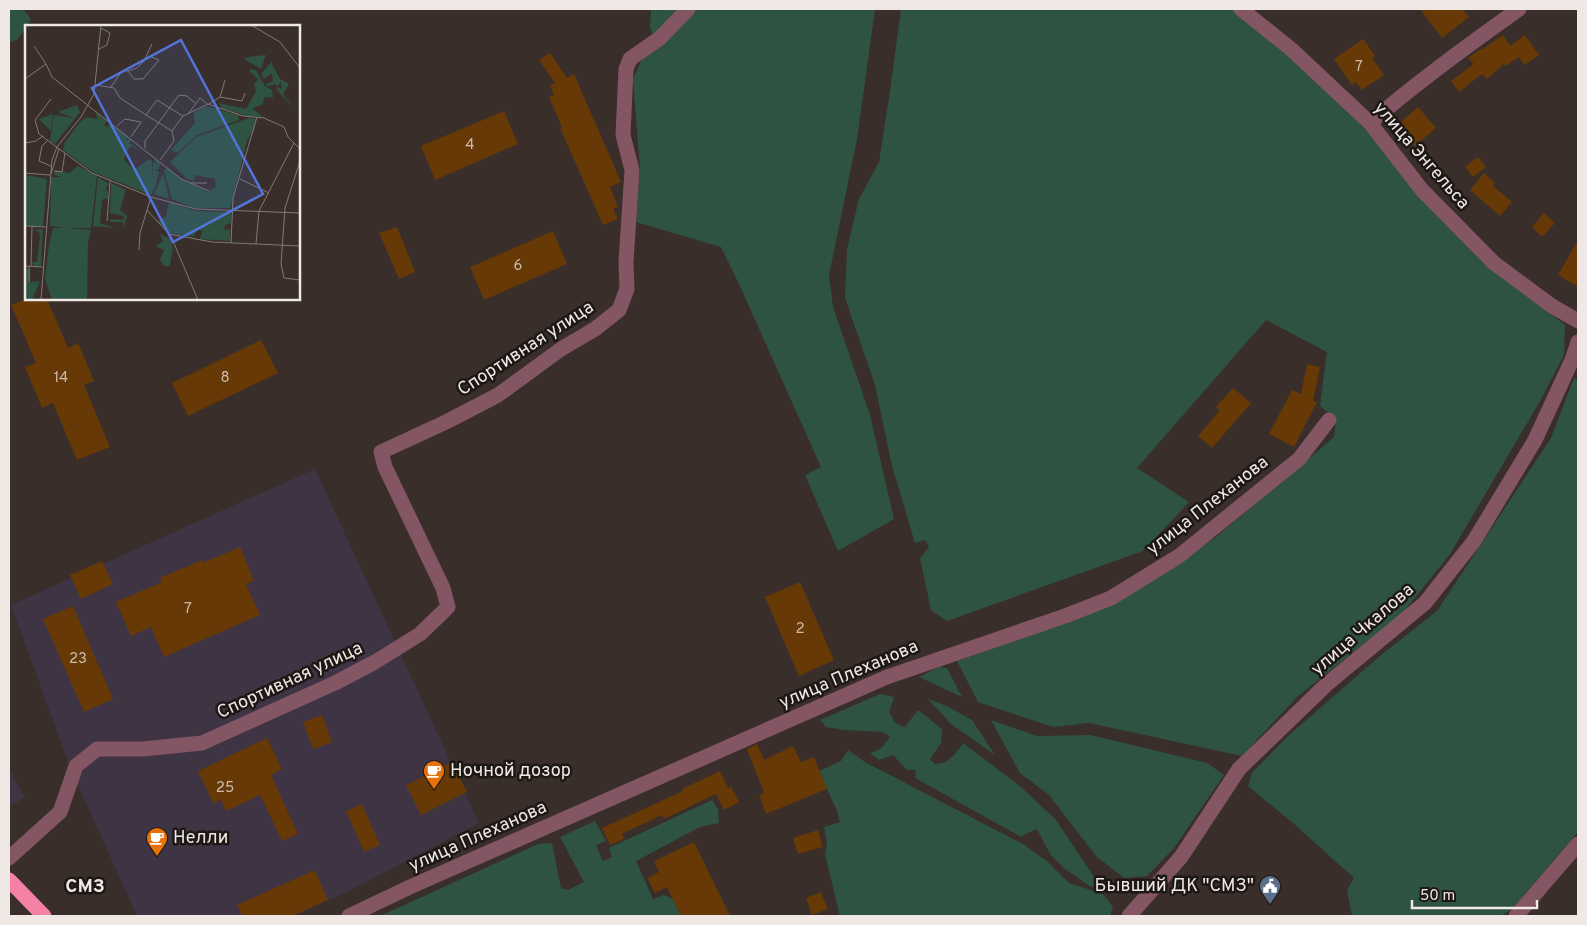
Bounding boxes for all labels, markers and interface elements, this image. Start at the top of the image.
inset map [25,25,300,300]
house number: 7 [1355,58,1363,77]
street label: улица Энгельса [1368,98,1474,214]
house number: 4 [465,136,475,155]
house number: 6 [514,257,523,276]
street label: Спортивная улица [453,296,599,402]
house number: 14 [54,369,68,388]
house number: 8 [220,369,230,388]
street label: улица Плеханова [1142,451,1274,561]
street label: улица Чкалова [1307,579,1419,681]
house number: 7 [184,600,192,619]
house number: 2 [795,620,805,639]
street label: улица Плеханова [776,635,922,715]
street label: Спортивная улица [214,637,366,725]
house number: 23 [69,650,87,669]
cafe icon: Ночной дозор [422,759,446,790]
place label: Ночной дозор [450,760,571,783]
house number: 25 [216,779,234,798]
street label: улица Плеханова [405,796,551,878]
cafe icon: Нелли [145,826,169,857]
place label: Нелли [173,827,228,850]
public building icon: Бывший ДК "СМЗ" [1258,874,1282,905]
district label: СМЗ [65,875,105,899]
place label: Бывший ДК "СМЗ" [1095,875,1254,898]
scale bar [1412,878,1537,910]
text: 50 m [1420,887,1455,906]

